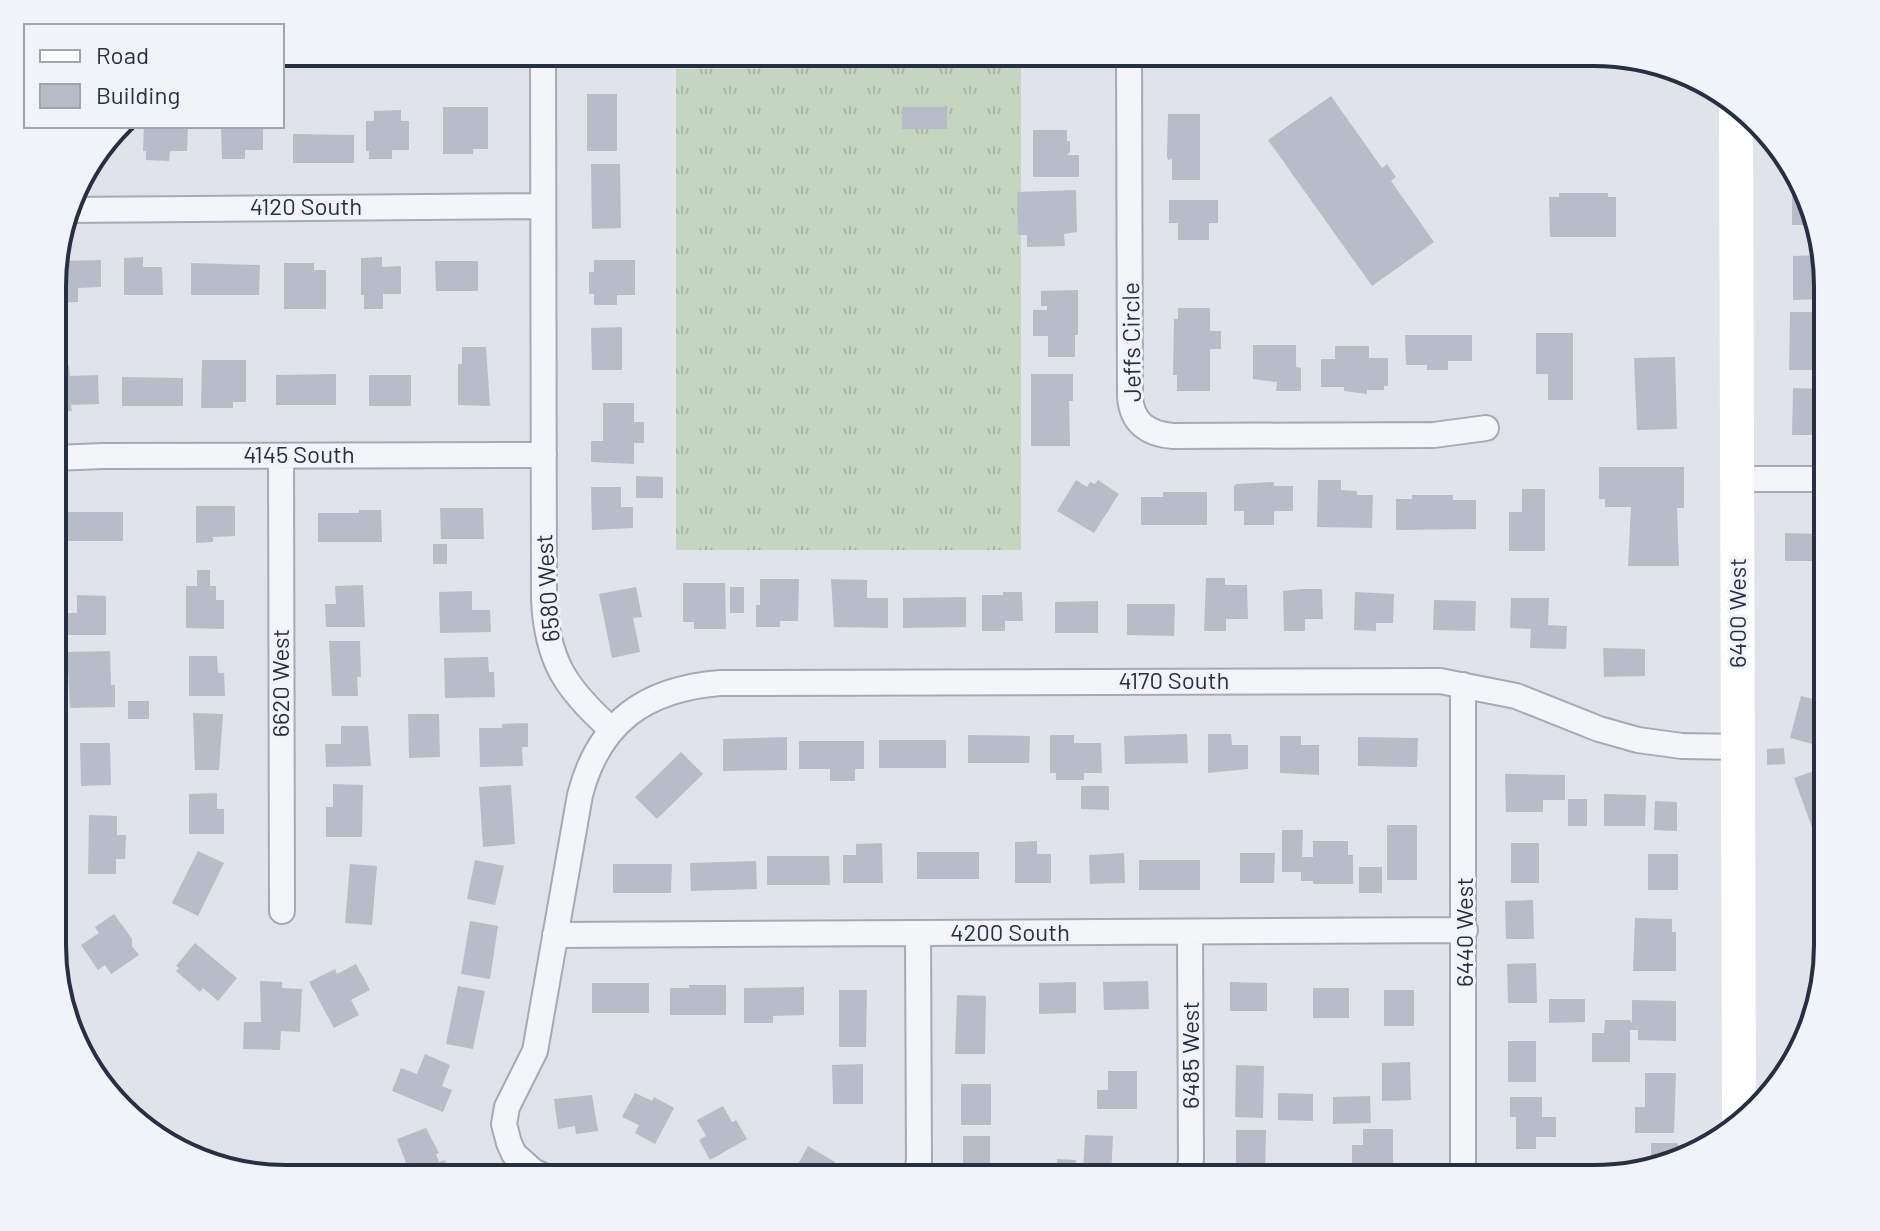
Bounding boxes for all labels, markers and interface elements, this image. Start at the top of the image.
legend [24,24,284,128]
text: Road [96,40,149,69]
text: Building [96,80,180,109]
street label: 4120 South [250,191,362,220]
street label: Jeffs Circle [1115,282,1146,402]
street label: 4145 South [243,439,355,468]
street label: 6580 West [528,533,565,643]
street label: 6400 West [1722,558,1751,668]
street label: 6620 West [265,629,294,737]
street label: 4170 South [1119,665,1229,694]
street label: 6440 West [1449,877,1478,987]
street label: 4200 South [950,917,1070,946]
street label: 6485 West [1175,1001,1204,1109]

